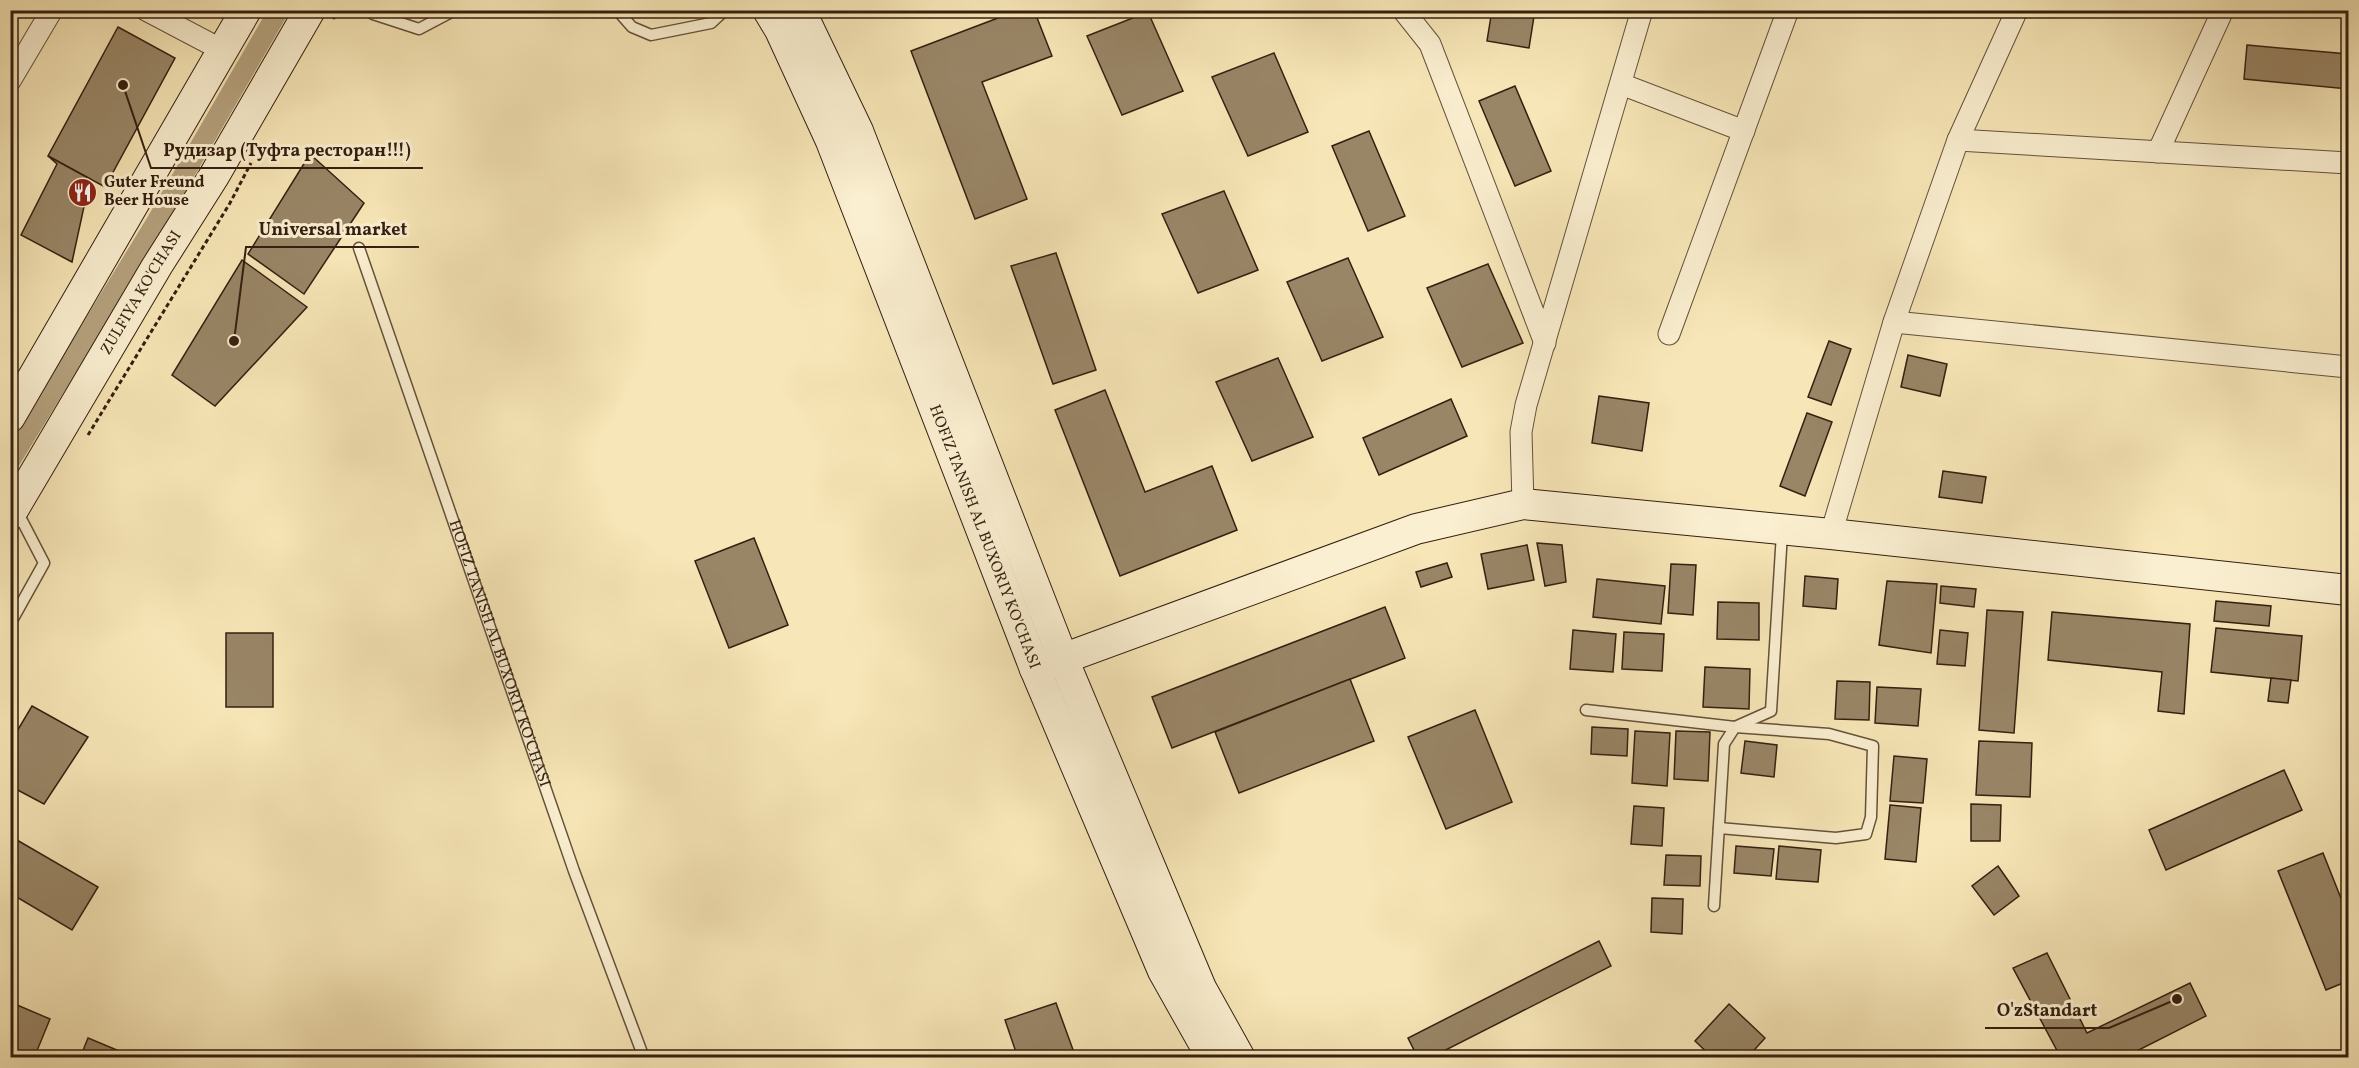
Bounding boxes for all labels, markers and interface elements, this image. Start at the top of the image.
callout: Рудизар (Туфта ресторан!!!) [151,132,423,168]
text: Рудизар (Туфта ресторан!!!) [163,139,411,164]
place label: Guter Freund Beer House [104,172,205,212]
restaurant icon: Guter Freund Beer House [67,176,99,208]
callout: Universal market [246,211,419,247]
text: Universal market [259,218,407,243]
street label: ZULFIYA KO'CHASI [96,227,187,359]
street label: HOFIZ TANISH AL BUXORIY KO'CHASI [923,402,1045,672]
street label: HOFIZ TANISH AL BUXORIY KO'CHASI [443,517,555,790]
callout: O'zStandart [1985,992,2109,1028]
text: O'zStandart [1997,999,2097,1024]

